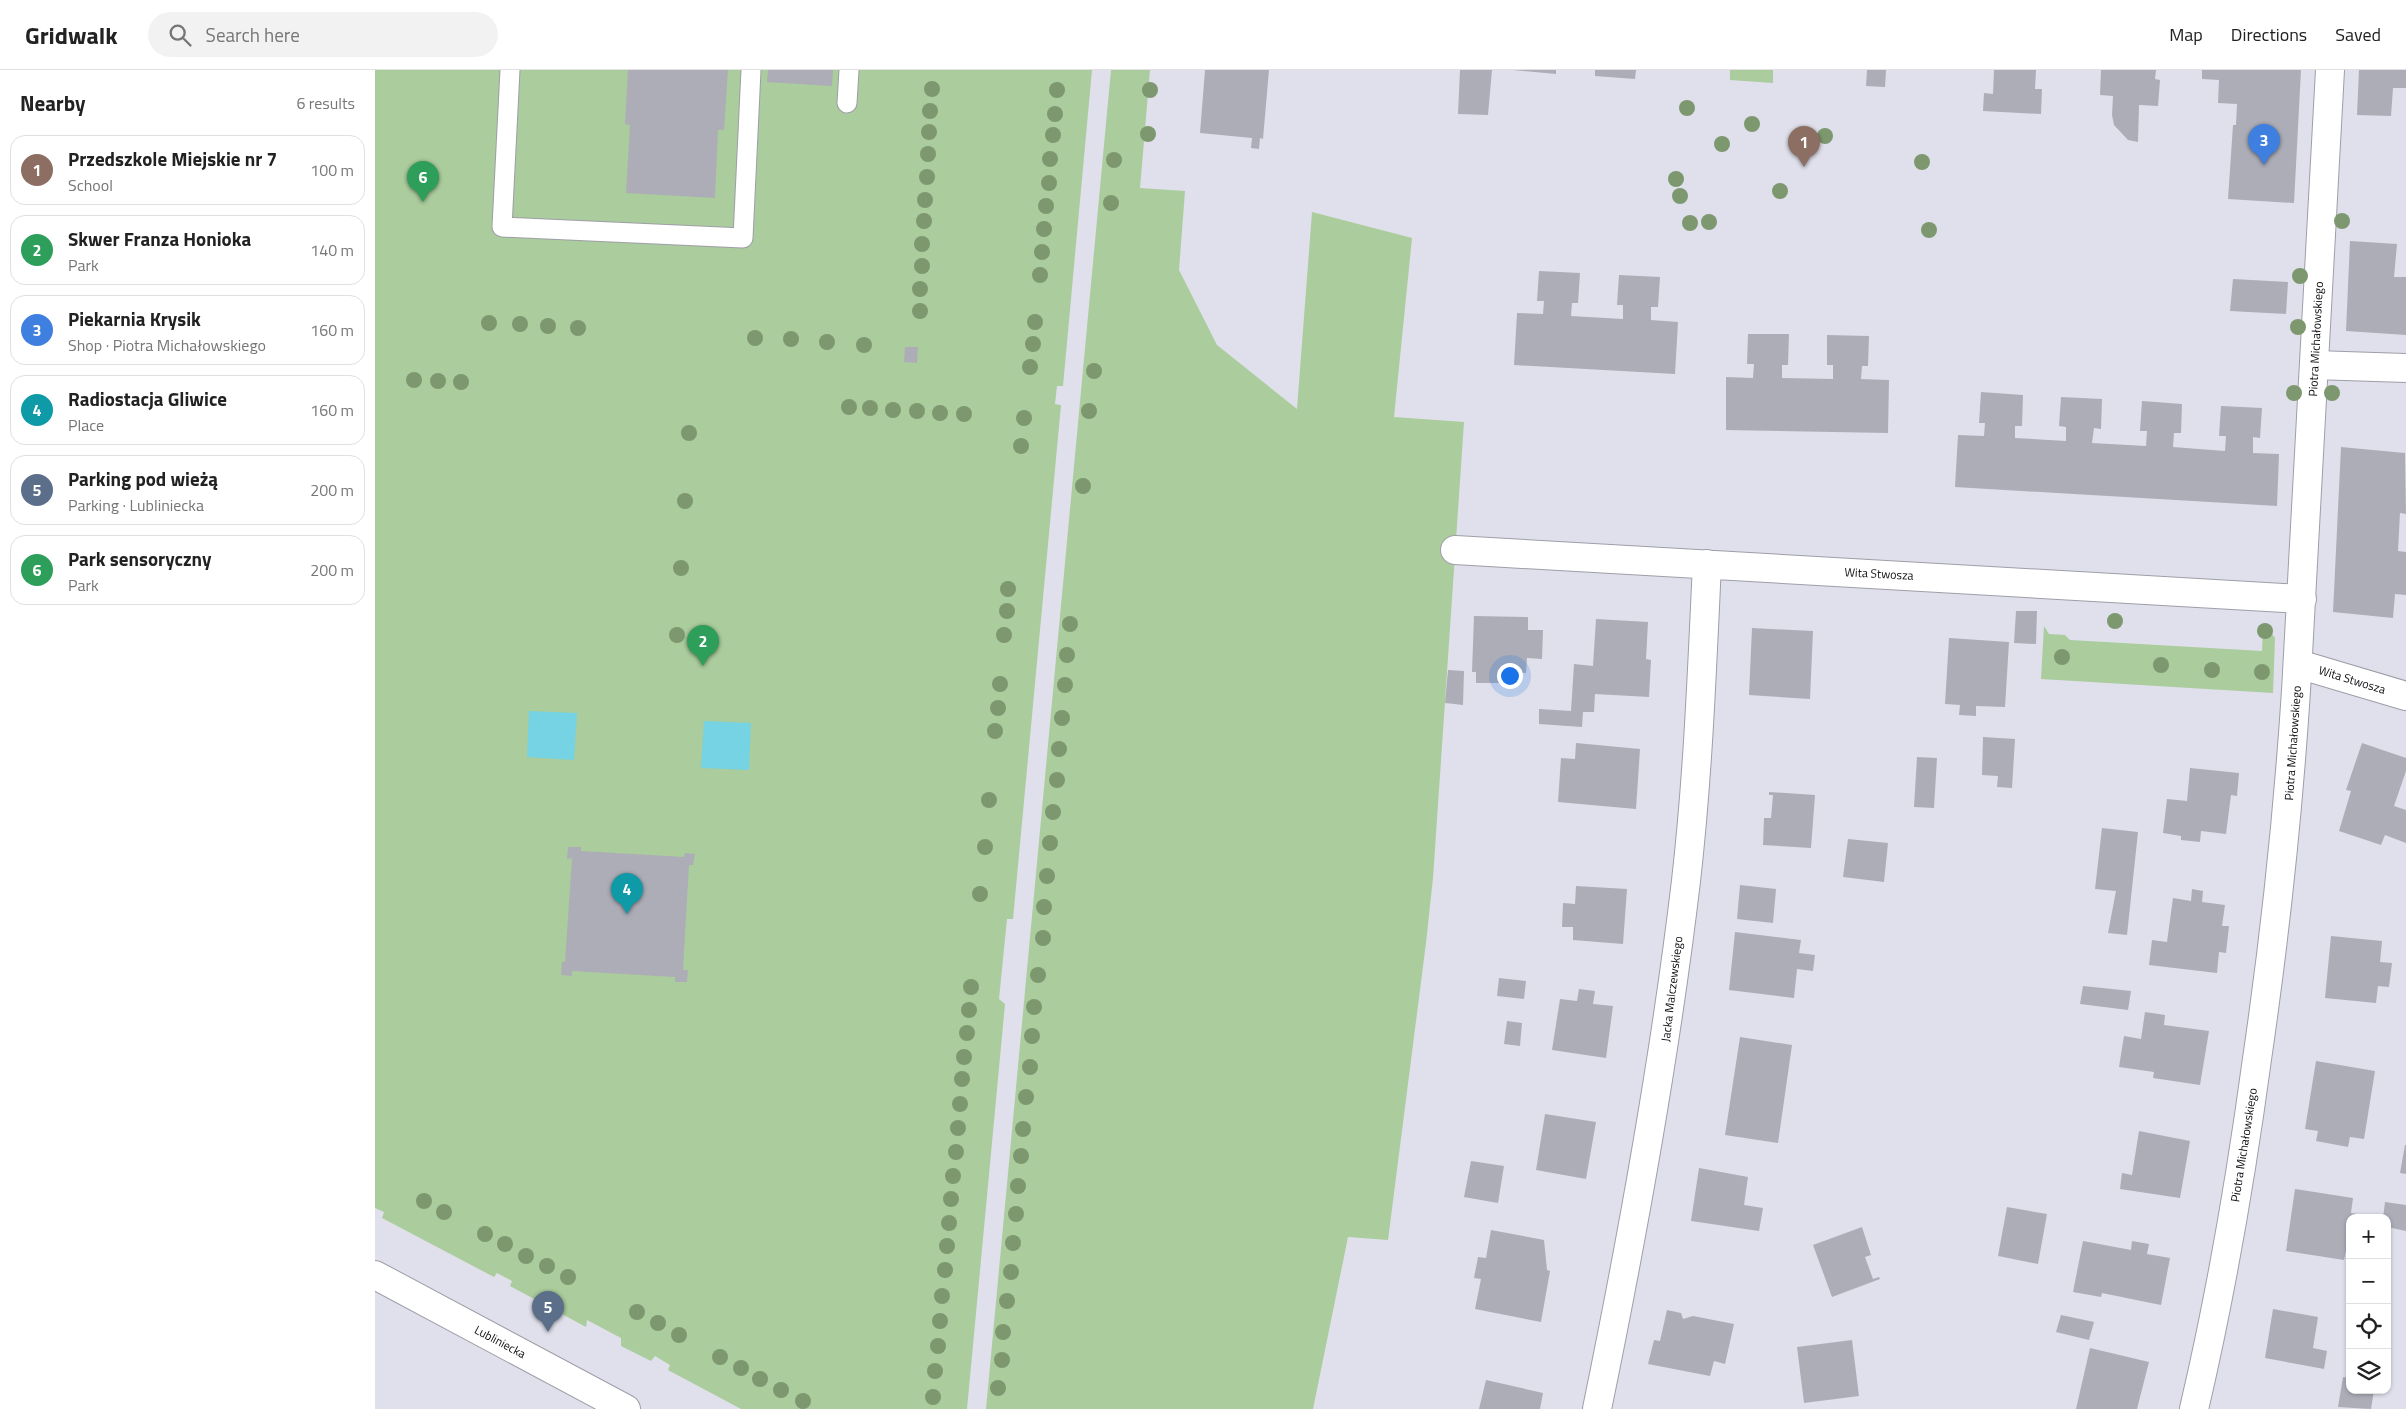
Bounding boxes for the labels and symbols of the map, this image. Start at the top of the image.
pin: 3 [2248,124,2280,165]
pin: 1 [1788,126,1820,167]
pin: 6 [407,161,439,202]
street label: Piotra Michałowskiego [2303,281,2328,397]
street label: Wita Stwosza [1844,562,1914,585]
pin: 2 [687,625,719,666]
street label: Wita Stwosza [2316,660,2388,699]
your location [1497,663,1523,689]
street label: Piotra Michałowskiego [2279,685,2306,801]
pin: 4 [611,873,643,914]
street label: Jacka Malczewskiego [1656,935,1687,1043]
street label: Piotra Michałowskiego [2225,1087,2262,1203]
pin: 5 [532,1291,564,1332]
street label: Lubliniecka [471,1320,529,1363]

